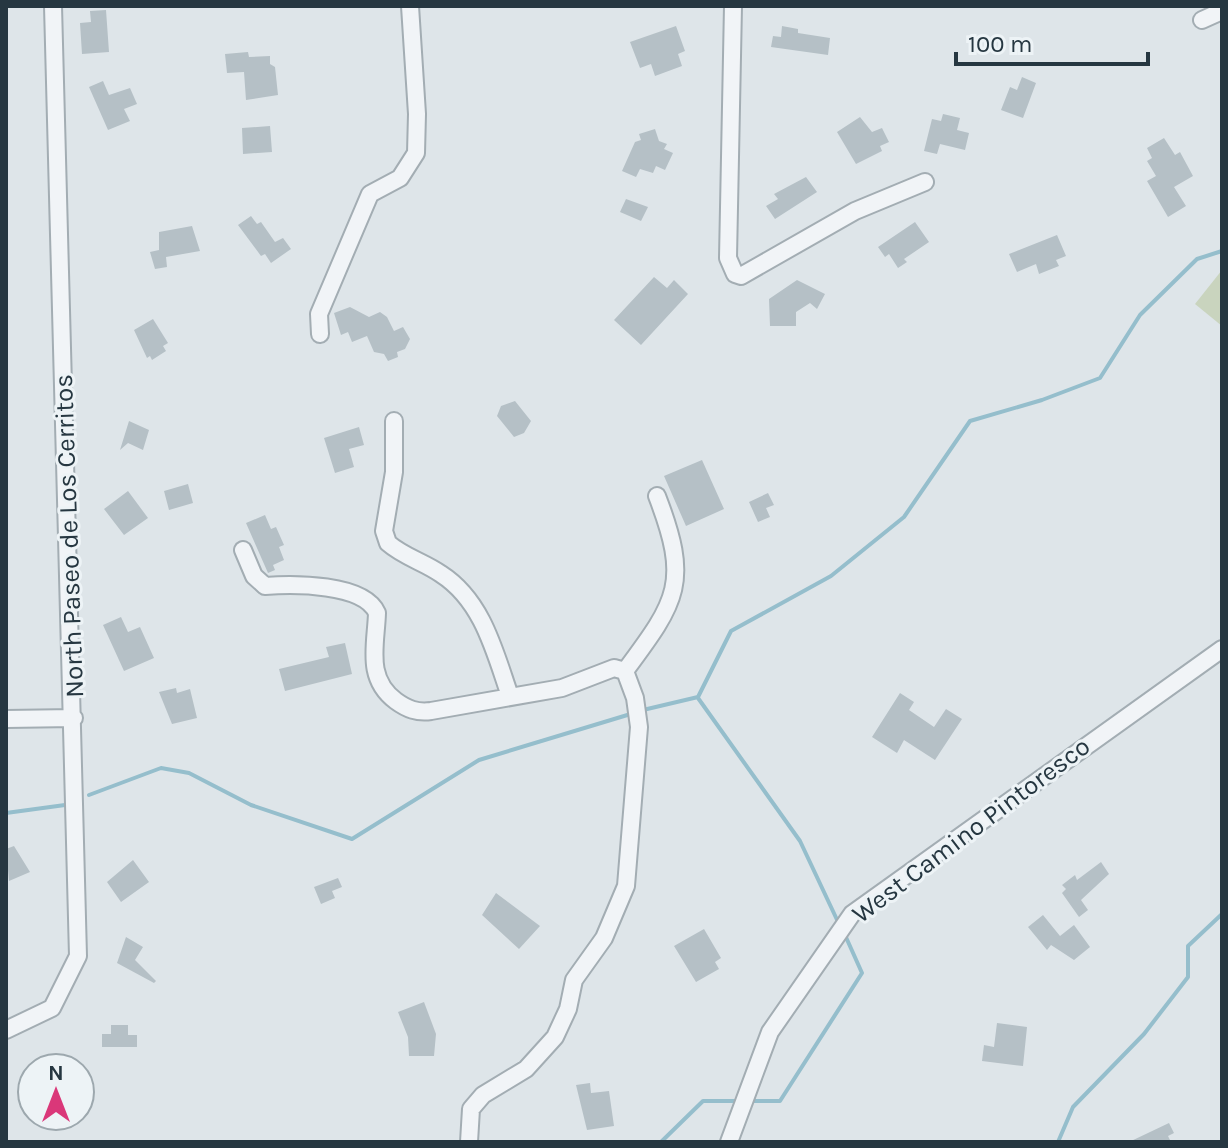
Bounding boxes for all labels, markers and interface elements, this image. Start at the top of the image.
scale bar [956,16,1148,66]
text: 100 m [968,30,1033,58]
street label: North Paseo de Los Cerritos [48,374,90,698]
street label: West Camino Pintoresco [846,730,1096,930]
north arrow [16,1052,96,1132]
text: N [48,1060,64,1086]

